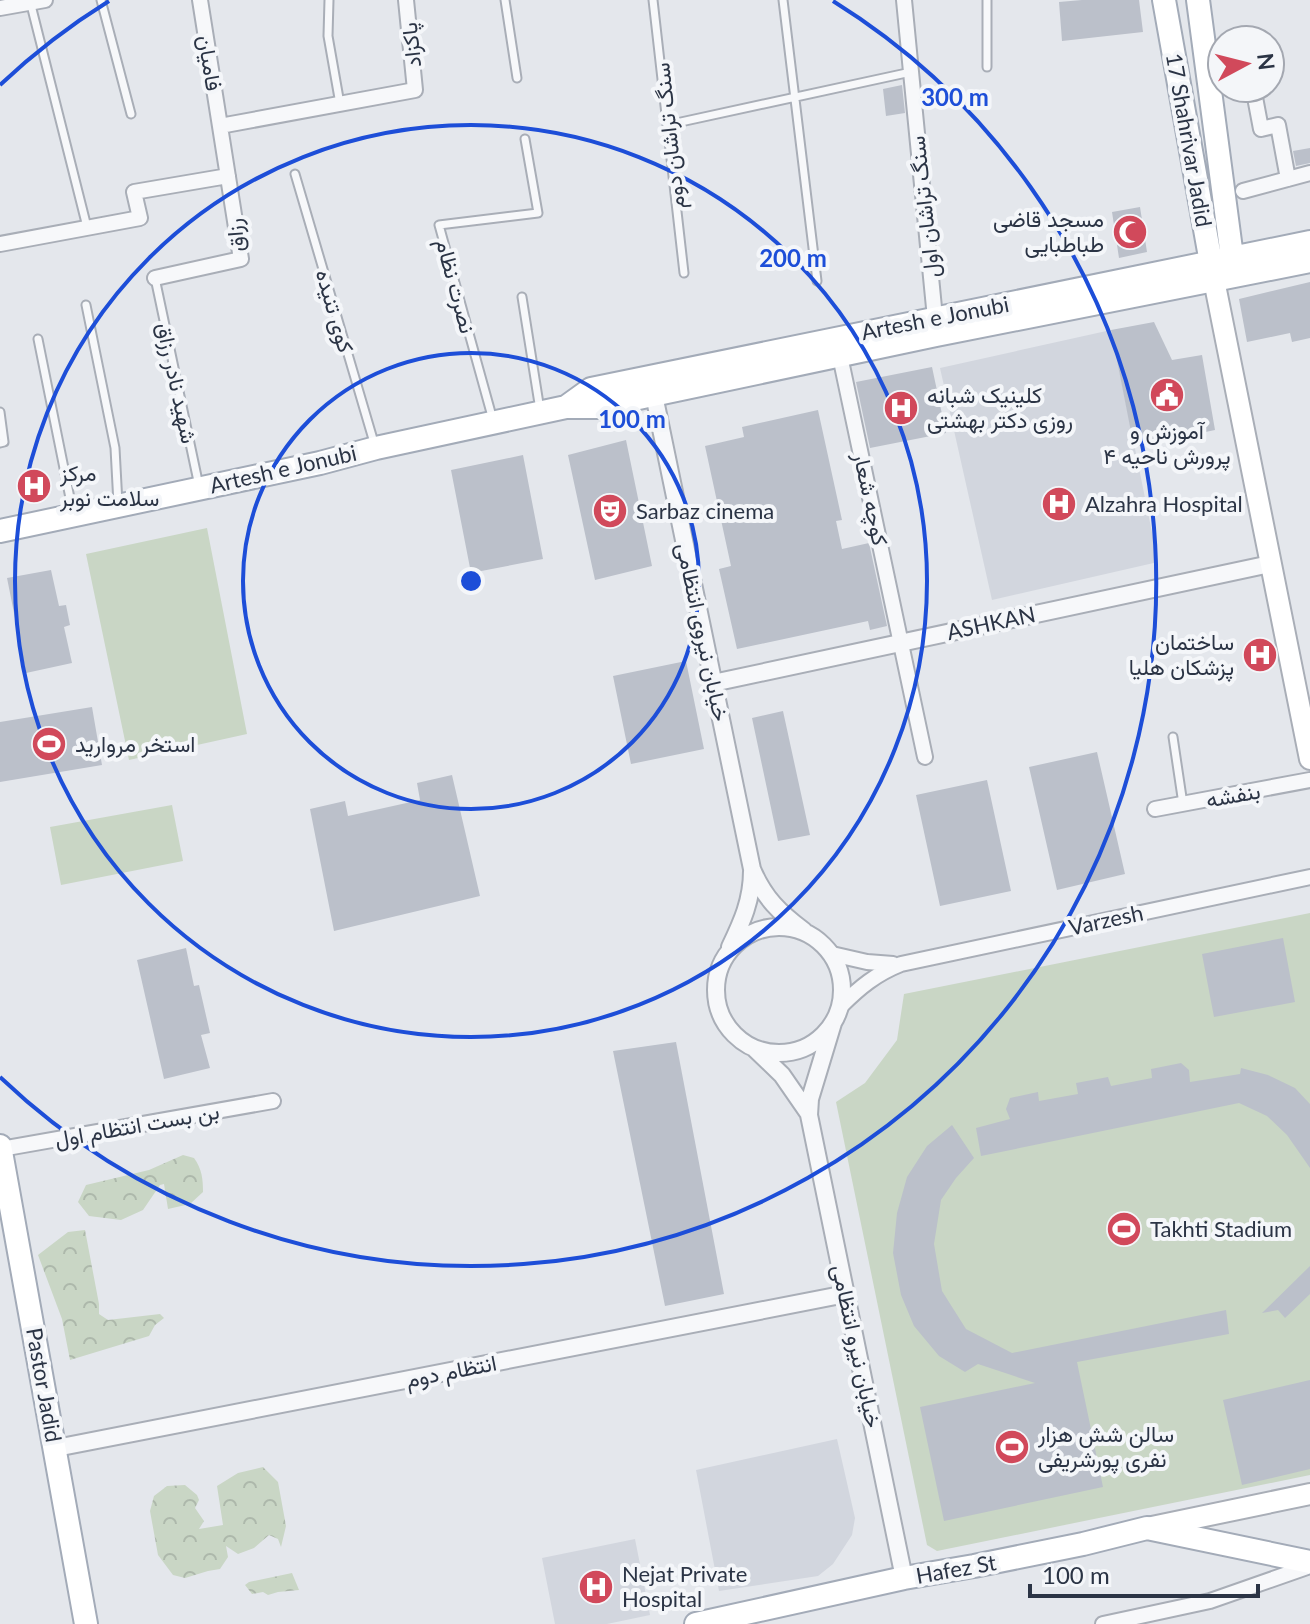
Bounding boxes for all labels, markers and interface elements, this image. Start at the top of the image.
street label: پاکزاد [395,21,428,69]
north arrow [1206,24,1286,104]
street label: فامیان [193,33,228,93]
street label: 17 Shahrivar Jadid [1161,51,1218,229]
text: N [1252,51,1281,72]
street label: سنگ تراشان دوم [647,61,692,211]
text: 300 m [921,82,989,111]
street label: سنگ تراشان اول [903,135,945,279]
place label: مسجد قاضی طباطبایی [993,205,1104,258]
mosque icon: مسجد قاضی طباطبایی [1111,213,1149,251]
street label: رزاق [220,217,250,253]
street label: نصرت نظام [429,236,482,337]
text: 200 m [759,243,827,272]
street label: کوی تنیده [310,266,360,356]
street label: Artesh e Jonubi [859,290,1011,345]
street label: شهید نادر رزاق [151,320,203,446]
public building icon: آموزش و پرورش ناحیه ۴ [1148,376,1186,414]
place label: کلینیک شبانه روزی دکتر بهشتی [927,381,1073,434]
hospital icon: کلینیک شبانه روزی دکتر بهشتی [882,389,920,427]
text: 100 m [598,404,666,433]
place label: آموزش و پرورش ناحیه ۴ [1103,417,1231,471]
street label: Artesh e Jonubi [207,439,359,499]
street label: کوچه شعار [846,449,895,549]
place label: مرکز سلامت نوبر [59,459,159,512]
hospital icon: مرکز سلامت نوبر [15,467,53,505]
hospital icon: Alzahra Hospital [1040,485,1078,523]
place label: Alzahra Hospital [1085,490,1243,517]
theatre icon: Sarbaz cinema [591,492,629,530]
place label: Sarbaz cinema [636,497,774,524]
street label: خیابان نیروی انتظامی [670,540,736,724]
centre of rings [457,567,485,595]
street label: ASHKAN [944,600,1038,645]
place label: ساختمان پزشکان هلیا [1129,628,1234,682]
hospital icon: ساختمان پزشکان هلیا [1241,636,1279,674]
sports icon: استخر مروارید [30,725,68,763]
place label: استخر مروارید [75,730,195,758]
street label: بنفشه [1204,776,1262,813]
street label: Varzesh [1066,898,1146,941]
street label: بن بست انتظام اول [53,1097,222,1154]
sports icon: Takhti Stadium [1105,1210,1143,1248]
place label: Takhti Stadium [1150,1215,1292,1242]
street label: خیابان نیرو انتظامی [826,1262,888,1430]
street label: Pastor Jadid [21,1326,68,1444]
street label: انتظام دوم [403,1348,499,1394]
place label: سالن شش هزار نفری پورشریفی [1037,1420,1174,1474]
sports icon: سالن شش هزار نفری پورشریفی [993,1428,1031,1466]
street label: Hafez St [914,1548,998,1589]
scale bar [1030,1548,1258,1598]
place label: Nejat Private Hospital [622,1560,747,1612]
text: 100 m [1042,1560,1110,1589]
hospital icon: Nejat Private Hospital [577,1568,615,1606]

